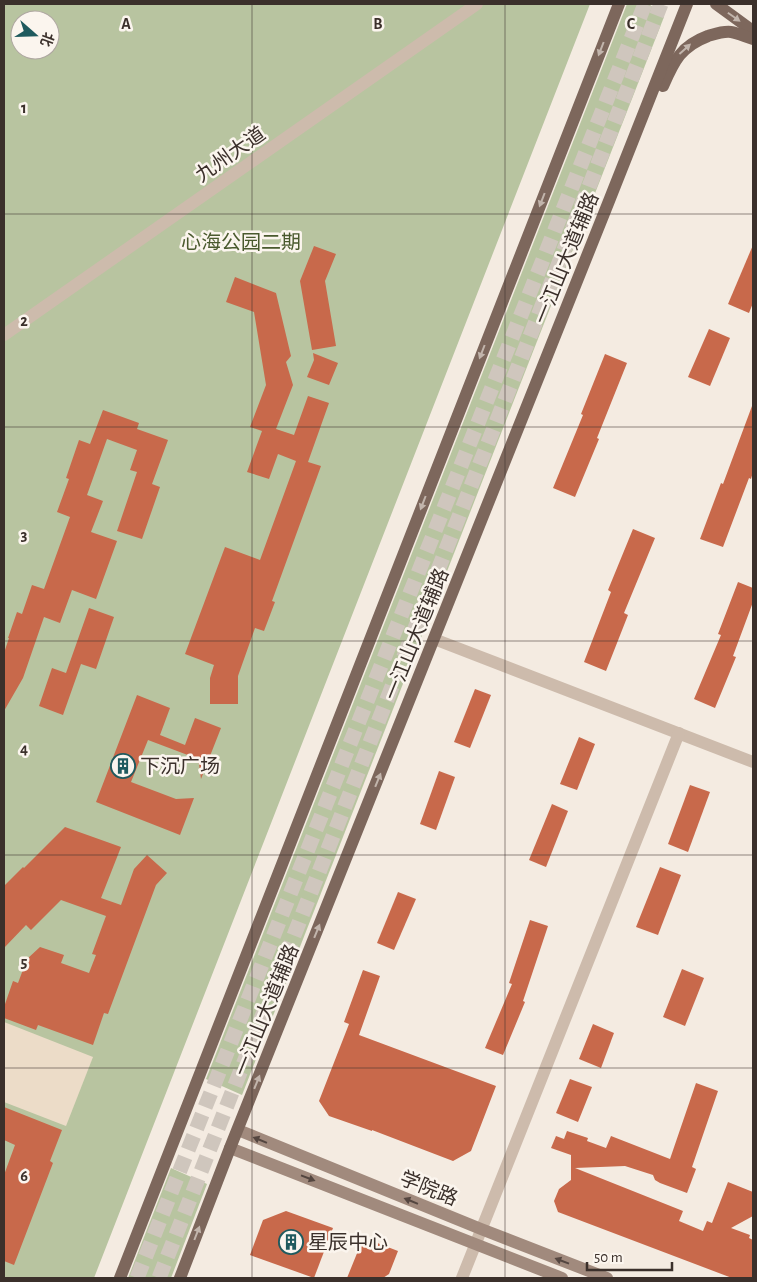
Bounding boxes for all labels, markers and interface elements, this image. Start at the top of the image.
north arrow [10,10,60,60]
one-way arrow [728,12,741,22]
text: A [121,16,131,32]
text: B [373,16,383,32]
text: C [627,16,636,32]
text: 北 [37,30,56,48]
one-way arrow [597,42,605,57]
one-way arrow [679,43,691,55]
text: 1 [21,100,27,116]
street label: 九州大道 [191,123,269,186]
street label: 一江山大道辅路 [531,189,602,327]
one-way arrow [537,193,545,208]
park label: 心海公园二期 [181,232,301,253]
text: 2 [20,313,28,329]
one-way arrow [478,345,486,360]
one-way arrow [419,496,427,511]
text: 3 [21,527,28,543]
street label: 一江山大道辅路 [381,565,452,703]
text: 4 [20,741,28,757]
building icon: 下沉广场 [110,753,136,779]
place label: 下沉广场 [140,756,220,777]
one-way arrow [374,773,382,787]
one-way arrow [314,924,322,938]
street label: 一江山大道辅路 [231,941,302,1079]
text: 5 [21,954,28,970]
one-way arrow [253,1074,261,1089]
one-way arrow [253,1135,267,1143]
street label: 学院路 [397,1167,461,1209]
text: 6 [20,1168,28,1184]
one-way arrow [301,1175,315,1183]
one-way arrow [404,1196,418,1204]
one-way arrow [193,1225,201,1240]
building icon: 星辰中心 [278,1229,304,1255]
place label: 星辰中心 [308,1232,388,1253]
scale bar [587,1240,672,1272]
text: 50 m [594,1250,623,1265]
one-way arrow [555,1256,569,1264]

